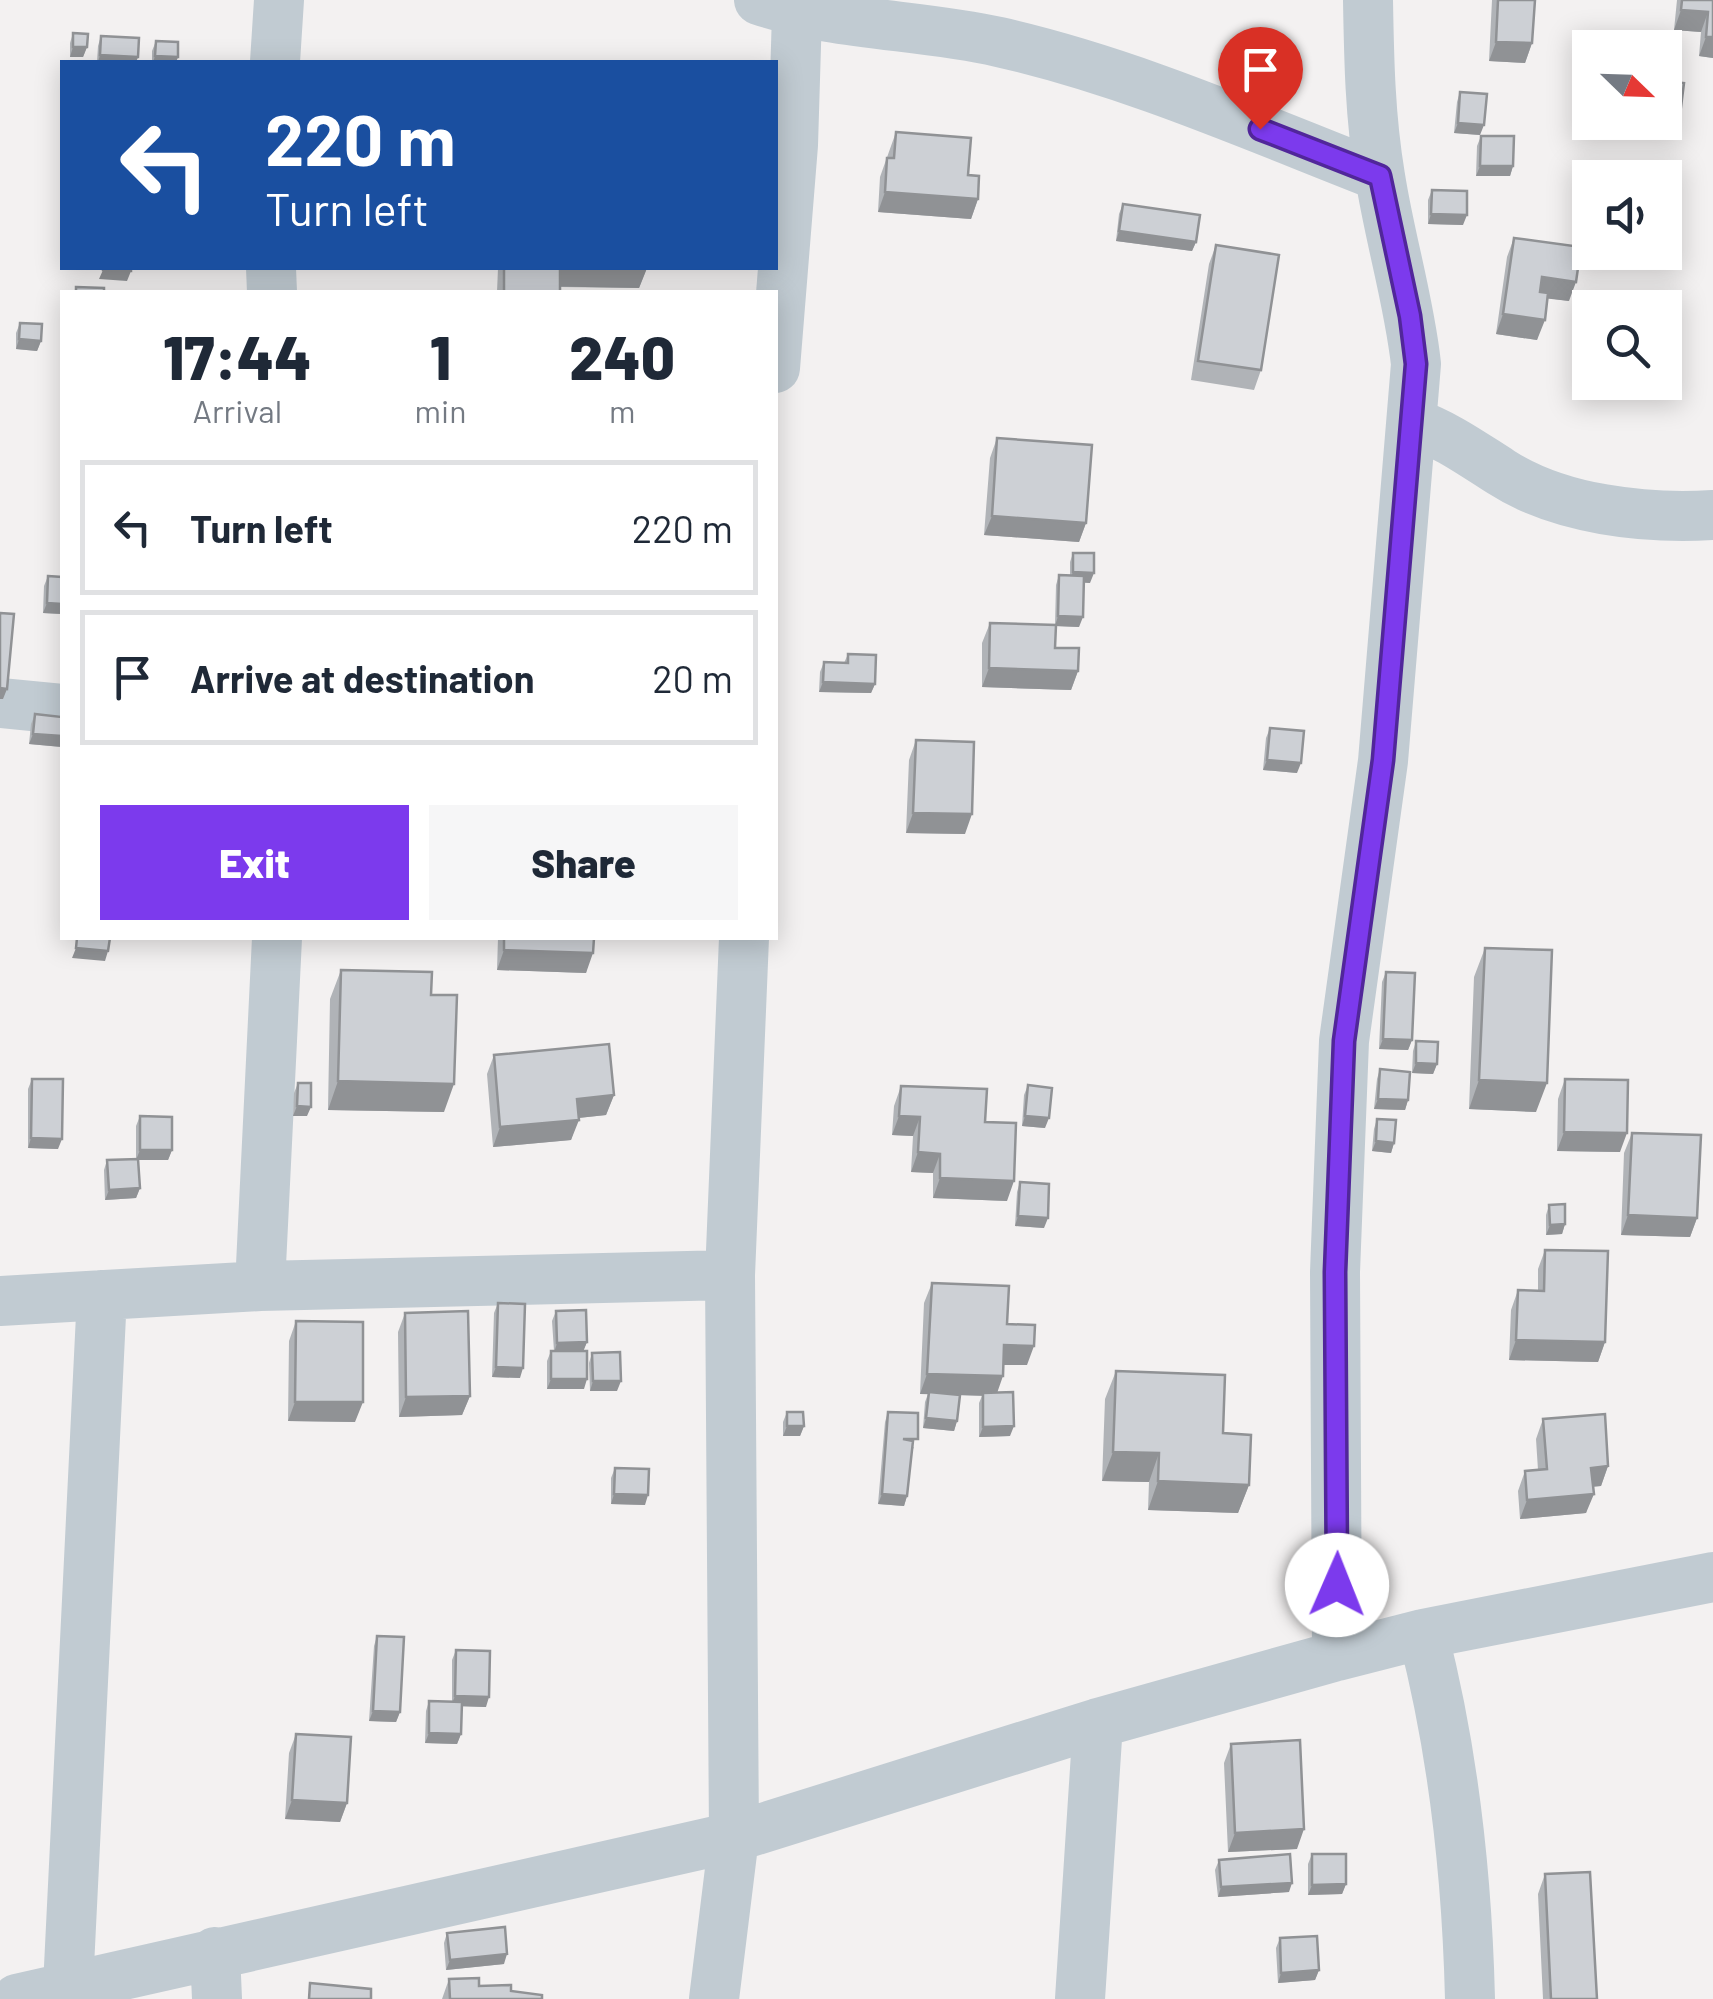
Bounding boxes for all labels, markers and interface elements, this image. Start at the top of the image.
pin [1218,27,1303,130]
north arrow [1572,30,1682,140]
map controls [1572,30,1682,400]
icon: arrive [1233,42,1288,97]
text: 220 m [265,96,456,180]
icon: left [100,100,230,230]
button: sound [1572,160,1682,270]
text: Turn left [265,181,429,235]
button: search [1572,290,1682,400]
text: 17:44 [163,320,312,392]
text: 1 [430,320,451,392]
text: 240 [569,320,675,392]
text: Arrival [193,391,282,429]
text: min [415,391,466,429]
text: m [609,391,635,429]
icon: left [105,500,160,555]
text: Turn left [190,505,333,551]
text: 220 m [632,505,733,551]
icon: arrive [105,650,160,705]
text: Arrive at destination [190,655,535,701]
text: 20 m [652,655,733,701]
button: Exit [100,805,409,920]
button: Share [429,805,738,920]
position arrow [1285,1533,1389,1637]

